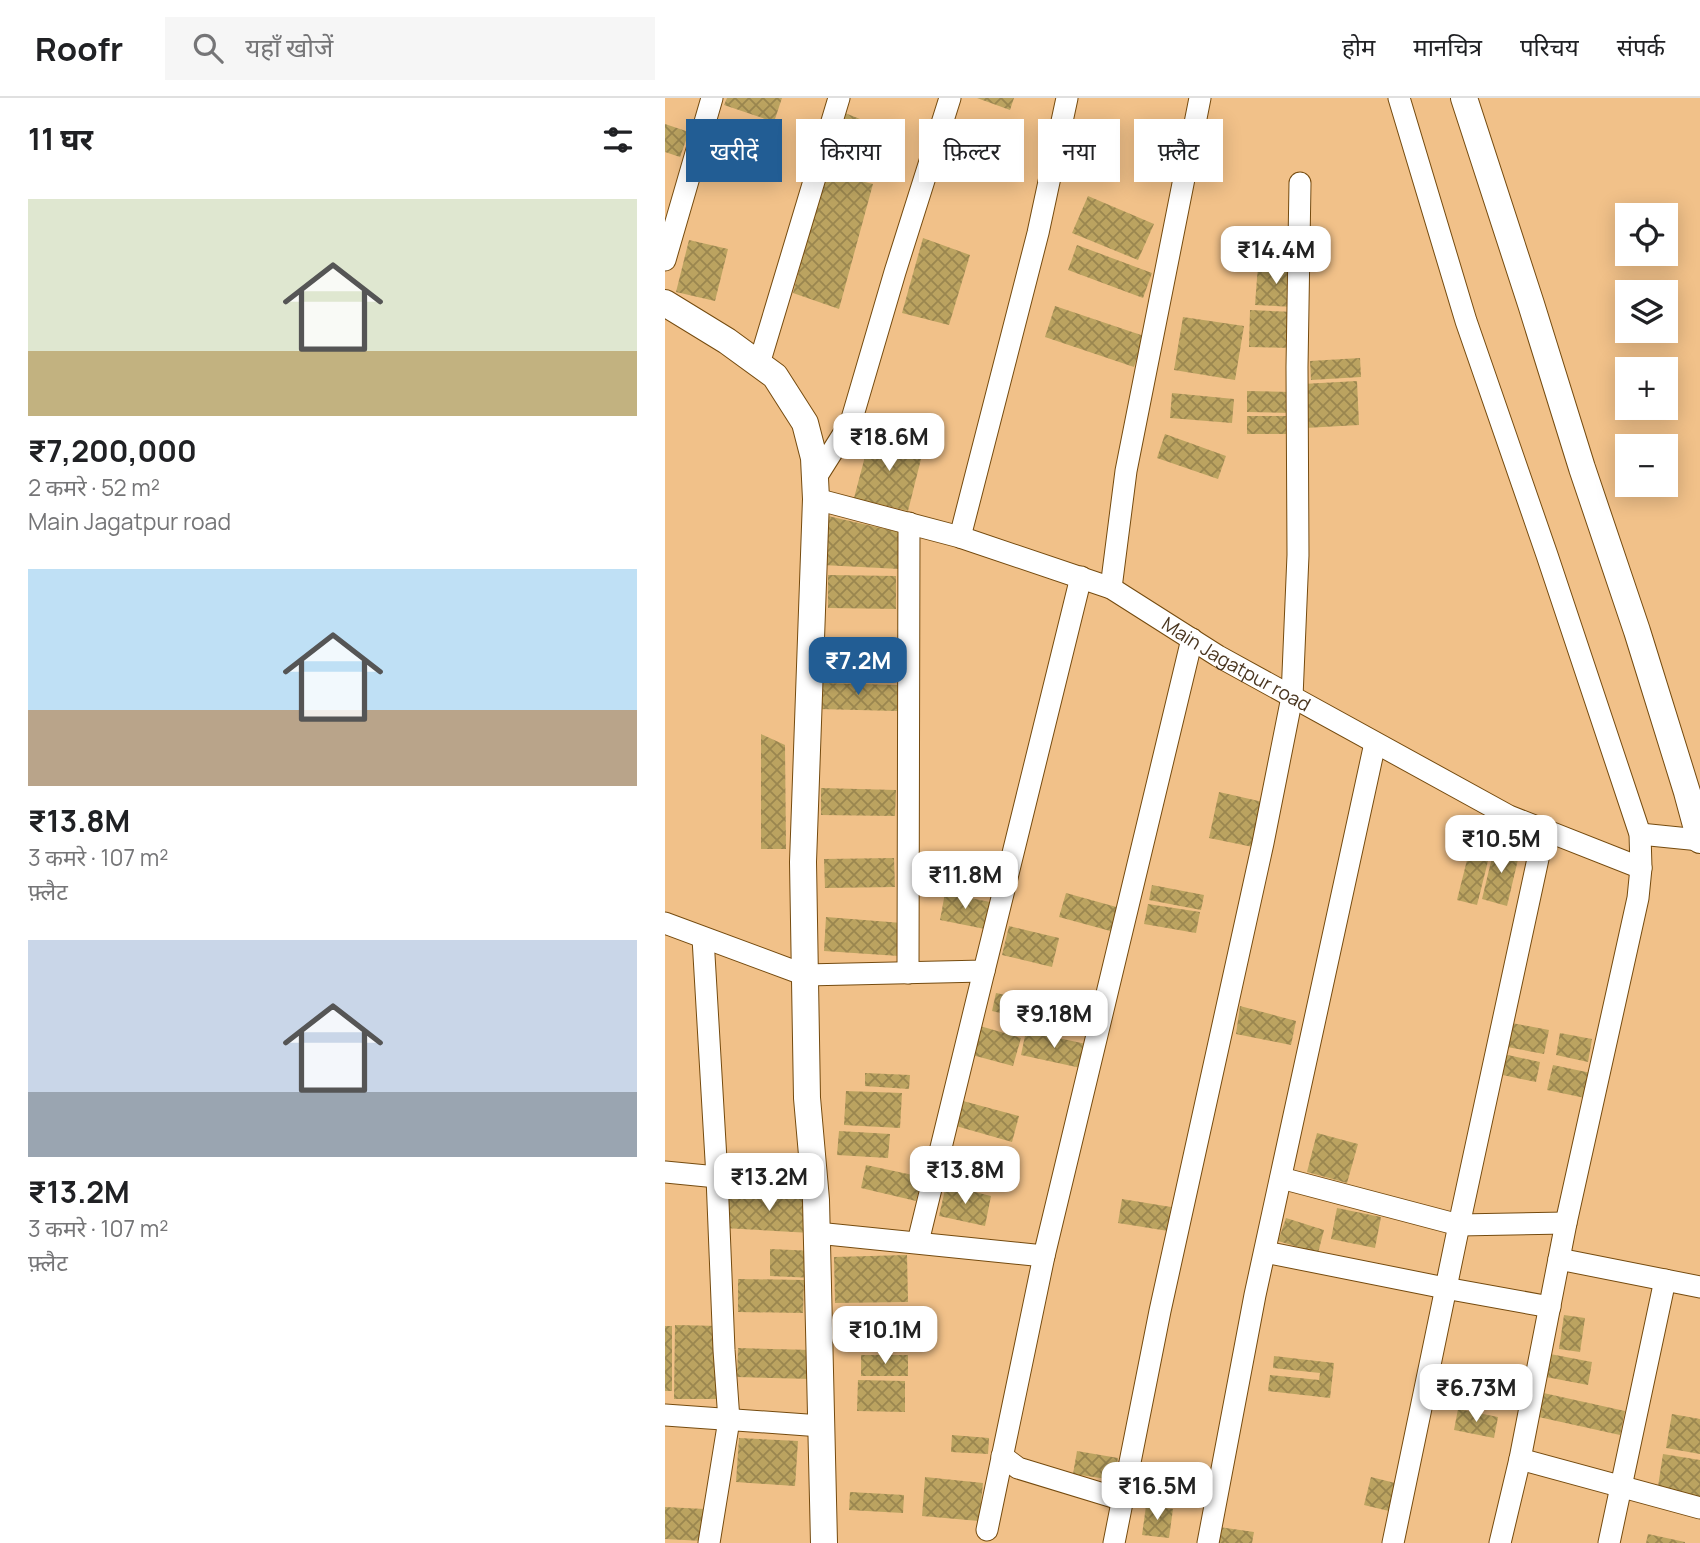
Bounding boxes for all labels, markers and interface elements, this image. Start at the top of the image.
search box [165,17,655,80]
text: Roofr [35,26,123,71]
icon: search [189,29,227,67]
text: यहाँ खोजें [245,29,333,65]
text: होम [1342,30,1375,63]
text: मानचित्र [1413,30,1482,63]
text: परिचय [1520,30,1579,63]
text: संपर्क [1617,30,1665,63]
text: 11 घर [28,118,93,159]
chip: खरीदें [686,119,782,182]
chip: किराया [796,119,905,182]
chip: फ़िल्टर [919,119,1024,182]
chip: नया [1038,119,1120,182]
chip: फ़्लैट [1134,119,1223,182]
icon: filters [599,121,637,159]
map controls [1615,203,1678,497]
button: locate [1615,203,1678,266]
pin: ₹14.4M [1219,226,1333,286]
text: ₹14.4M [1237,233,1315,265]
icon: home [270,244,396,370]
button: layers [1615,280,1678,343]
button: + [1615,357,1678,420]
pin: ₹18.6M [832,414,946,473]
text: ₹18.6M [849,420,929,452]
text: ₹7,200,000 [28,430,197,471]
button: − [1615,434,1678,497]
text: 2 कमरे · 52 m² [28,471,160,503]
text: Main Jagatpur road [28,505,231,537]
street label: Main Jagatpur road [1157,611,1315,717]
icon: home [270,614,396,740]
pin: ₹7.2M [809,638,907,697]
text: ₹7.2M [825,644,891,676]
text: ₹13.8M [28,800,130,841]
pin: ₹10.5M [1444,816,1558,875]
text: ₹10.5M [1461,822,1541,854]
text: 3 कमरे · 107 m² [28,841,168,873]
pin: ₹11.8M [908,852,1022,911]
text: ₹11.8M [928,858,1002,890]
text: फ़्लैट [28,875,68,907]
icon: home [270,985,396,1111]
pin: ₹9.18M [997,990,1111,1050]
text: ₹9.18M [1016,997,1092,1029]
pin: ₹13.8M [908,1146,1022,1206]
text: ₹13.8M [926,1153,1004,1185]
pin: ₹13.2M [712,1154,826,1213]
text: ₹13.2M [730,1160,808,1192]
text: ₹13.2M [28,1171,130,1212]
text: 3 कमरे · 107 m² [28,1212,168,1244]
text: फ़्लैट [28,1246,68,1278]
pin: ₹10.1M [828,1306,942,1366]
text: ₹10.1M [848,1313,922,1345]
pin: ₹6.73M [1419,1364,1533,1424]
text: ₹6.73M [1436,1371,1516,1403]
pin: ₹16.5M [1100,1462,1214,1522]
text: ₹16.5M [1118,1469,1196,1501]

